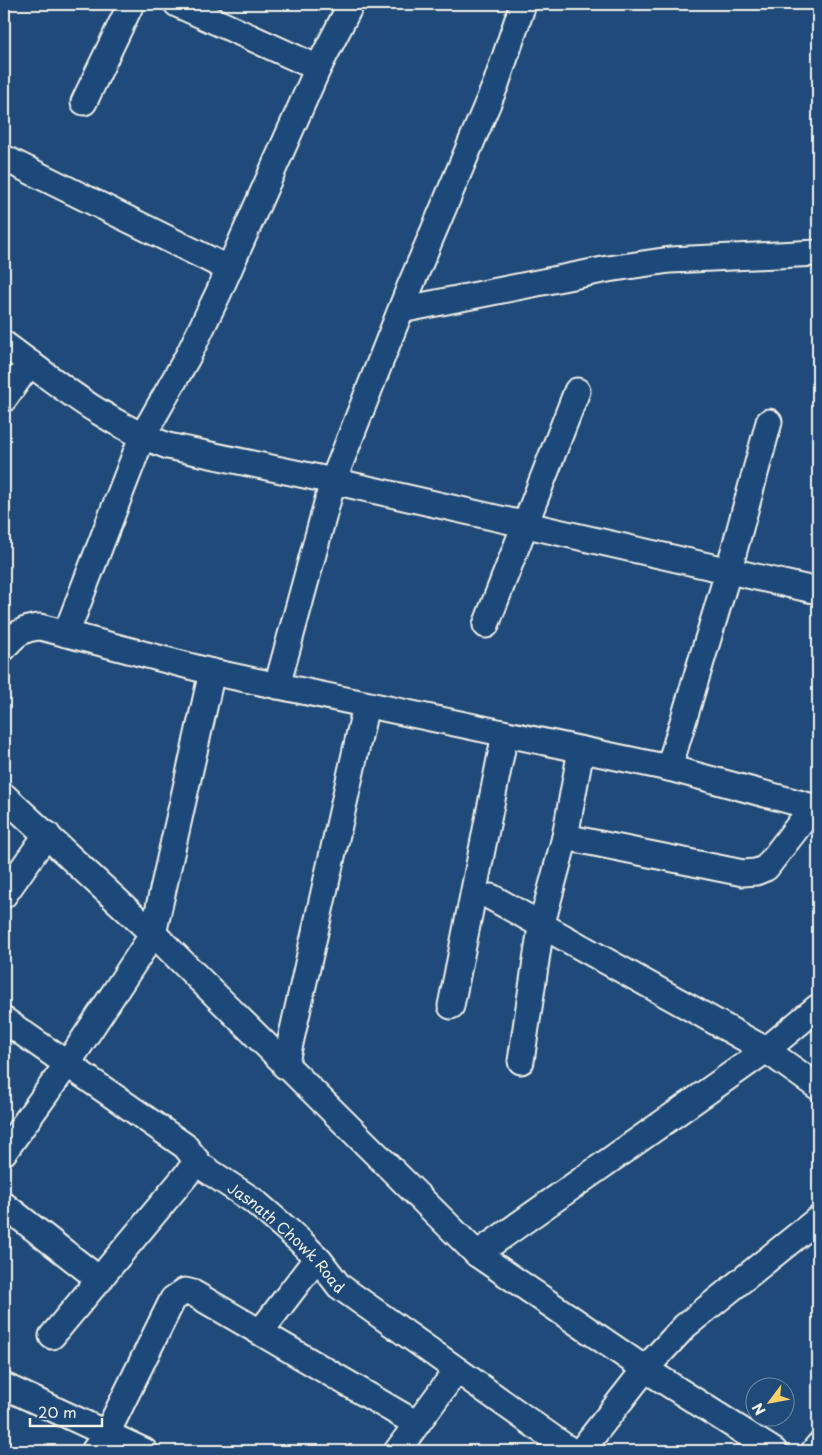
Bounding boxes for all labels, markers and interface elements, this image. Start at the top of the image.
street label: Jasnath Chowk Road [223,1175,350,1298]
north arrow [744,1378,794,1428]
scale bar [30,1395,102,1427]
text: N [747,1399,770,1419]
text: 20 m [38,1400,77,1423]

